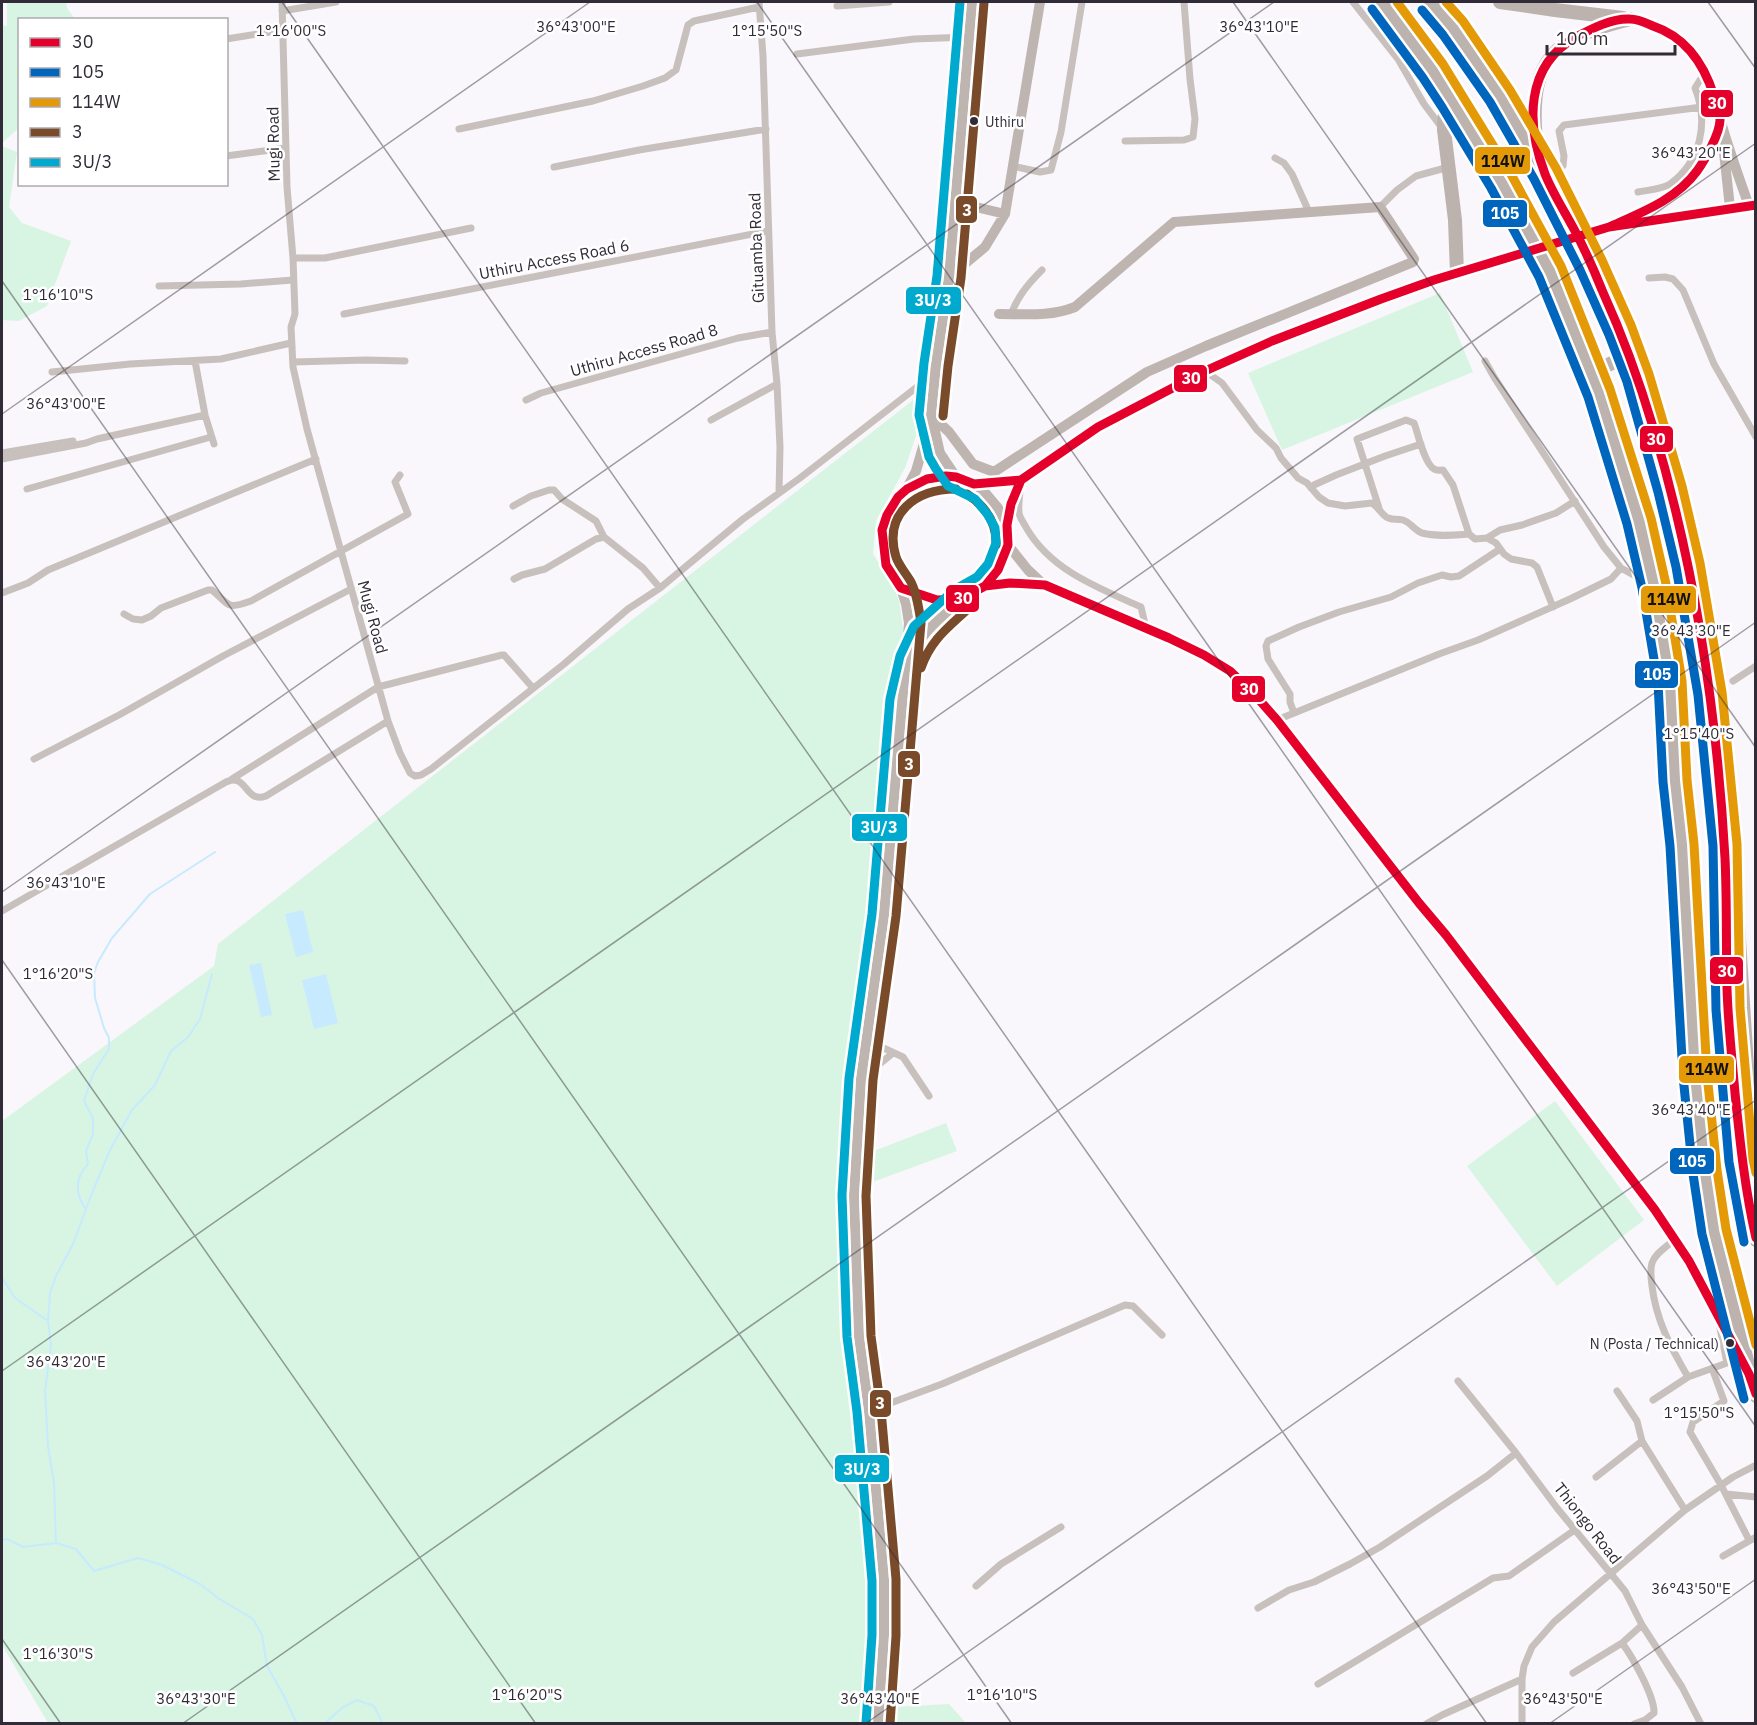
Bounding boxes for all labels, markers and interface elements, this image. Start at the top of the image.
text: 36°43'00"E [536,17,616,36]
text: 36°43'10"E [1219,17,1299,36]
legend [18,18,228,186]
scale bar [1547,18,1674,56]
text: 1°16'00"S [256,21,326,40]
text: 1°15'50"S [732,21,802,40]
text: 100 m [1556,27,1608,50]
text: 30 [72,30,94,53]
text: 105 [72,60,104,83]
line badge: 30 [1700,89,1734,118]
text: 114W [72,90,120,113]
text: 30 [1707,93,1727,113]
street label: Mugi Road [262,106,284,182]
place label: Uthiru [985,113,1024,131]
marker: Uthiru [968,115,980,127]
text: 3 [72,120,83,143]
text: 36°43'20"E [1651,143,1731,162]
line badge: 114W [1474,146,1531,175]
text: 3U/3 [72,150,112,173]
text: 114W [1481,151,1526,171]
street label: Gituamba Road [744,192,768,304]
line badge: 3 [955,195,978,224]
line badge: 105 [1482,199,1528,228]
text: 3 [962,200,972,220]
text: 105 [1491,203,1520,223]
street label: Uthiru Access Road 6 [477,235,631,283]
text: 1°16'10"S [23,285,93,304]
line badge: 3U/3 [905,286,962,315]
text: 3U/3 [914,290,952,310]
street label: Uthiru Access Road 8 [568,319,720,381]
line badge: 30 [1173,364,1208,393]
text: 30 [1181,368,1201,388]
text: 36°43'00"E [26,394,106,413]
line badge: 30 [1639,425,1674,453]
text: 30 [1646,429,1666,449]
street label: Mugi Road [354,578,392,656]
line badge: 30 [945,584,980,613]
line badge: 114W [1640,585,1697,614]
text: 30 [953,588,973,608]
text: 114W [1647,589,1692,609]
text: 36°43'30"E [1651,621,1731,640]
line badge: 105 [1634,660,1679,689]
text: 105 [1643,664,1672,684]
line badge: 30 [1231,675,1266,703]
text: 30 [1239,679,1259,699]
text: 1°15'40"S [1664,724,1734,743]
line badge: 3 [897,750,921,778]
text: 3 [904,754,914,774]
line badge: 3U/3 [851,813,908,842]
text: 3U/3 [860,817,898,837]
text: 36°43'10"E [26,873,106,892]
line badge: 30 [1709,956,1744,985]
text: 30 [1717,961,1737,981]
text: 1°16'20"S [23,964,93,983]
line badge: 114W [1678,1055,1735,1084]
text: 114W [1685,1059,1730,1079]
text: 36°43'40"E [1651,1100,1731,1119]
line badge: 105 [1669,1147,1715,1175]
text: 105 [1678,1151,1707,1171]
place label: N (Posta / Technical) [1590,1335,1719,1353]
marker: N (Posta / Technical) [1724,1337,1736,1349]
text: 36°43'20"E [26,1352,106,1371]
line badge: 3 [869,1389,892,1418]
text: 3 [875,1393,885,1413]
text: 1°15'50"S [1664,1403,1734,1422]
line badge: 3U/3 [834,1454,890,1483]
text: 3U/3 [843,1459,881,1479]
street label: Thiongo Road [1550,1478,1626,1568]
text: 36°43'50"E [1651,1579,1731,1598]
text: 1°16'30"S [23,1644,93,1663]
text: 1°16'20"S [492,1685,562,1704]
text: 1°16'10"S [967,1685,1037,1704]
text: 36°43'30"E [156,1689,236,1708]
text: 36°43'40"E [840,1689,920,1708]
text: 36°43'50"E [1523,1689,1603,1708]

